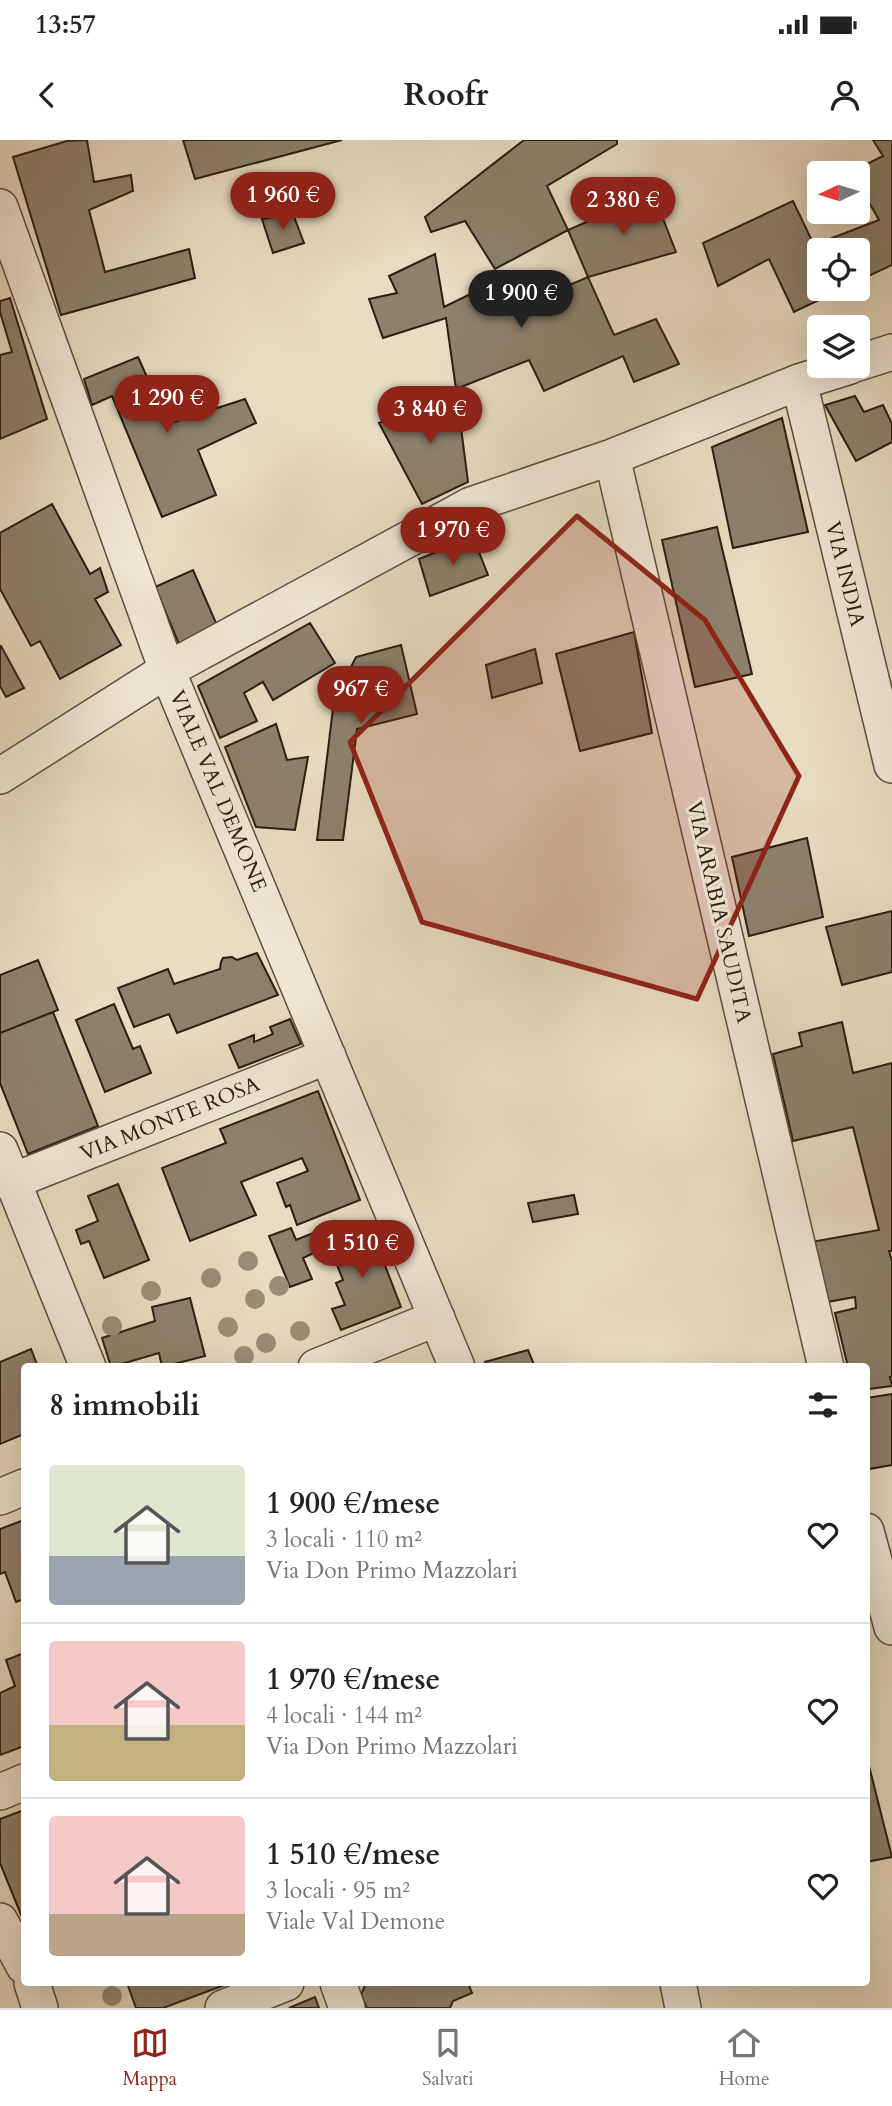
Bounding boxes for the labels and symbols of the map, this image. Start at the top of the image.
north arrow [807,161,870,224]
pin: 1 960 € [218,172,348,232]
pin: 2 380 € [558,178,688,237]
pin: 1 900 € [456,270,586,330]
pin: 1 290 € [102,376,232,435]
pin: 3 840 € [365,386,495,446]
pin: 1 970 € [388,508,518,567]
street label: VIA INDIA [818,518,872,630]
pin: 967 € [312,666,410,726]
street label: VIALE VAL DEMONE [162,686,274,896]
street label: VIA ARABIA SAUDITA [679,798,759,1026]
street label: VIA MONTE ROSA [76,1070,264,1168]
pin: 1 510 € [297,1220,427,1280]

